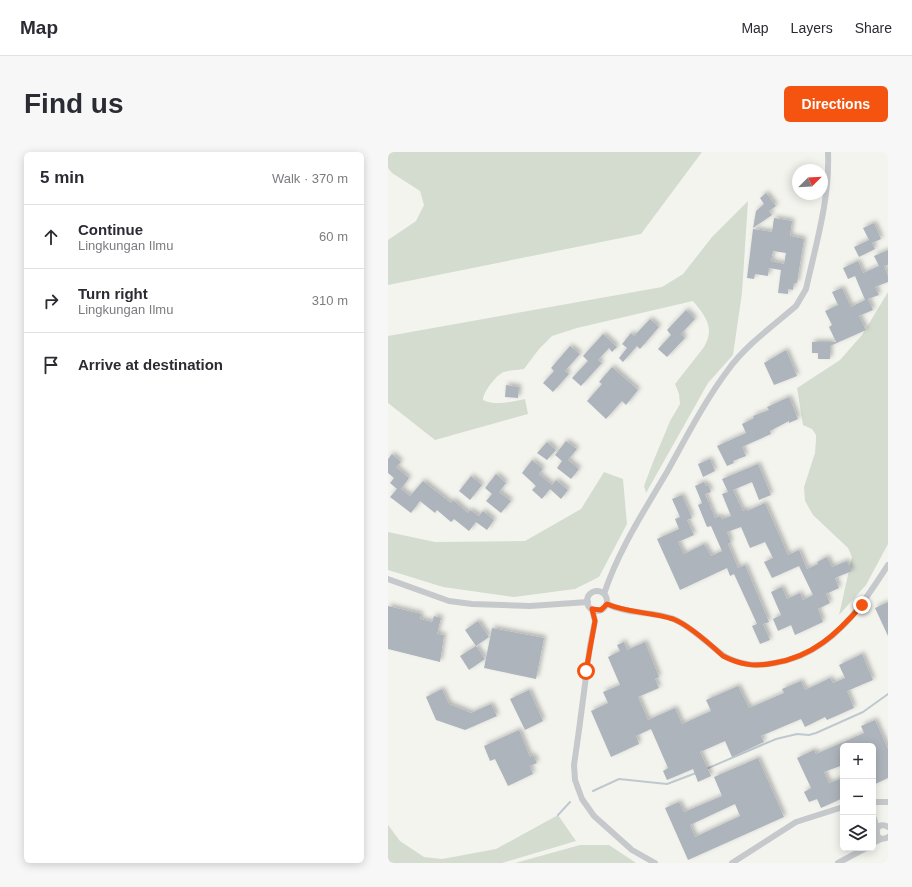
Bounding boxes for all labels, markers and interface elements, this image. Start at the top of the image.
text: Map [20,17,58,38]
text: Map [741,20,769,36]
text: Layers [791,20,833,36]
text: Share [855,20,892,36]
button: Directions [784,86,888,122]
text: Find us [24,88,124,119]
north arrow [792,164,828,200]
text: 5 min [40,168,84,187]
text: Walk · 370 m [272,171,348,186]
text: Continue [78,221,143,238]
icon: ahead [40,226,62,248]
text: 60 m [319,229,348,244]
text: Lingkungan Ilmu [78,238,173,253]
text: Turn right [78,285,148,302]
icon: right [40,290,62,312]
text: 310 m [312,293,348,308]
text: Lingkungan Ilmu [78,302,173,317]
icon: arrive [40,354,62,376]
text: Arrive at destination [78,356,223,373]
route end [853,596,871,614]
route start [577,662,595,680]
map controls [840,743,876,851]
button: + [840,743,876,779]
button: − [840,779,876,815]
button: layers [840,815,876,851]

